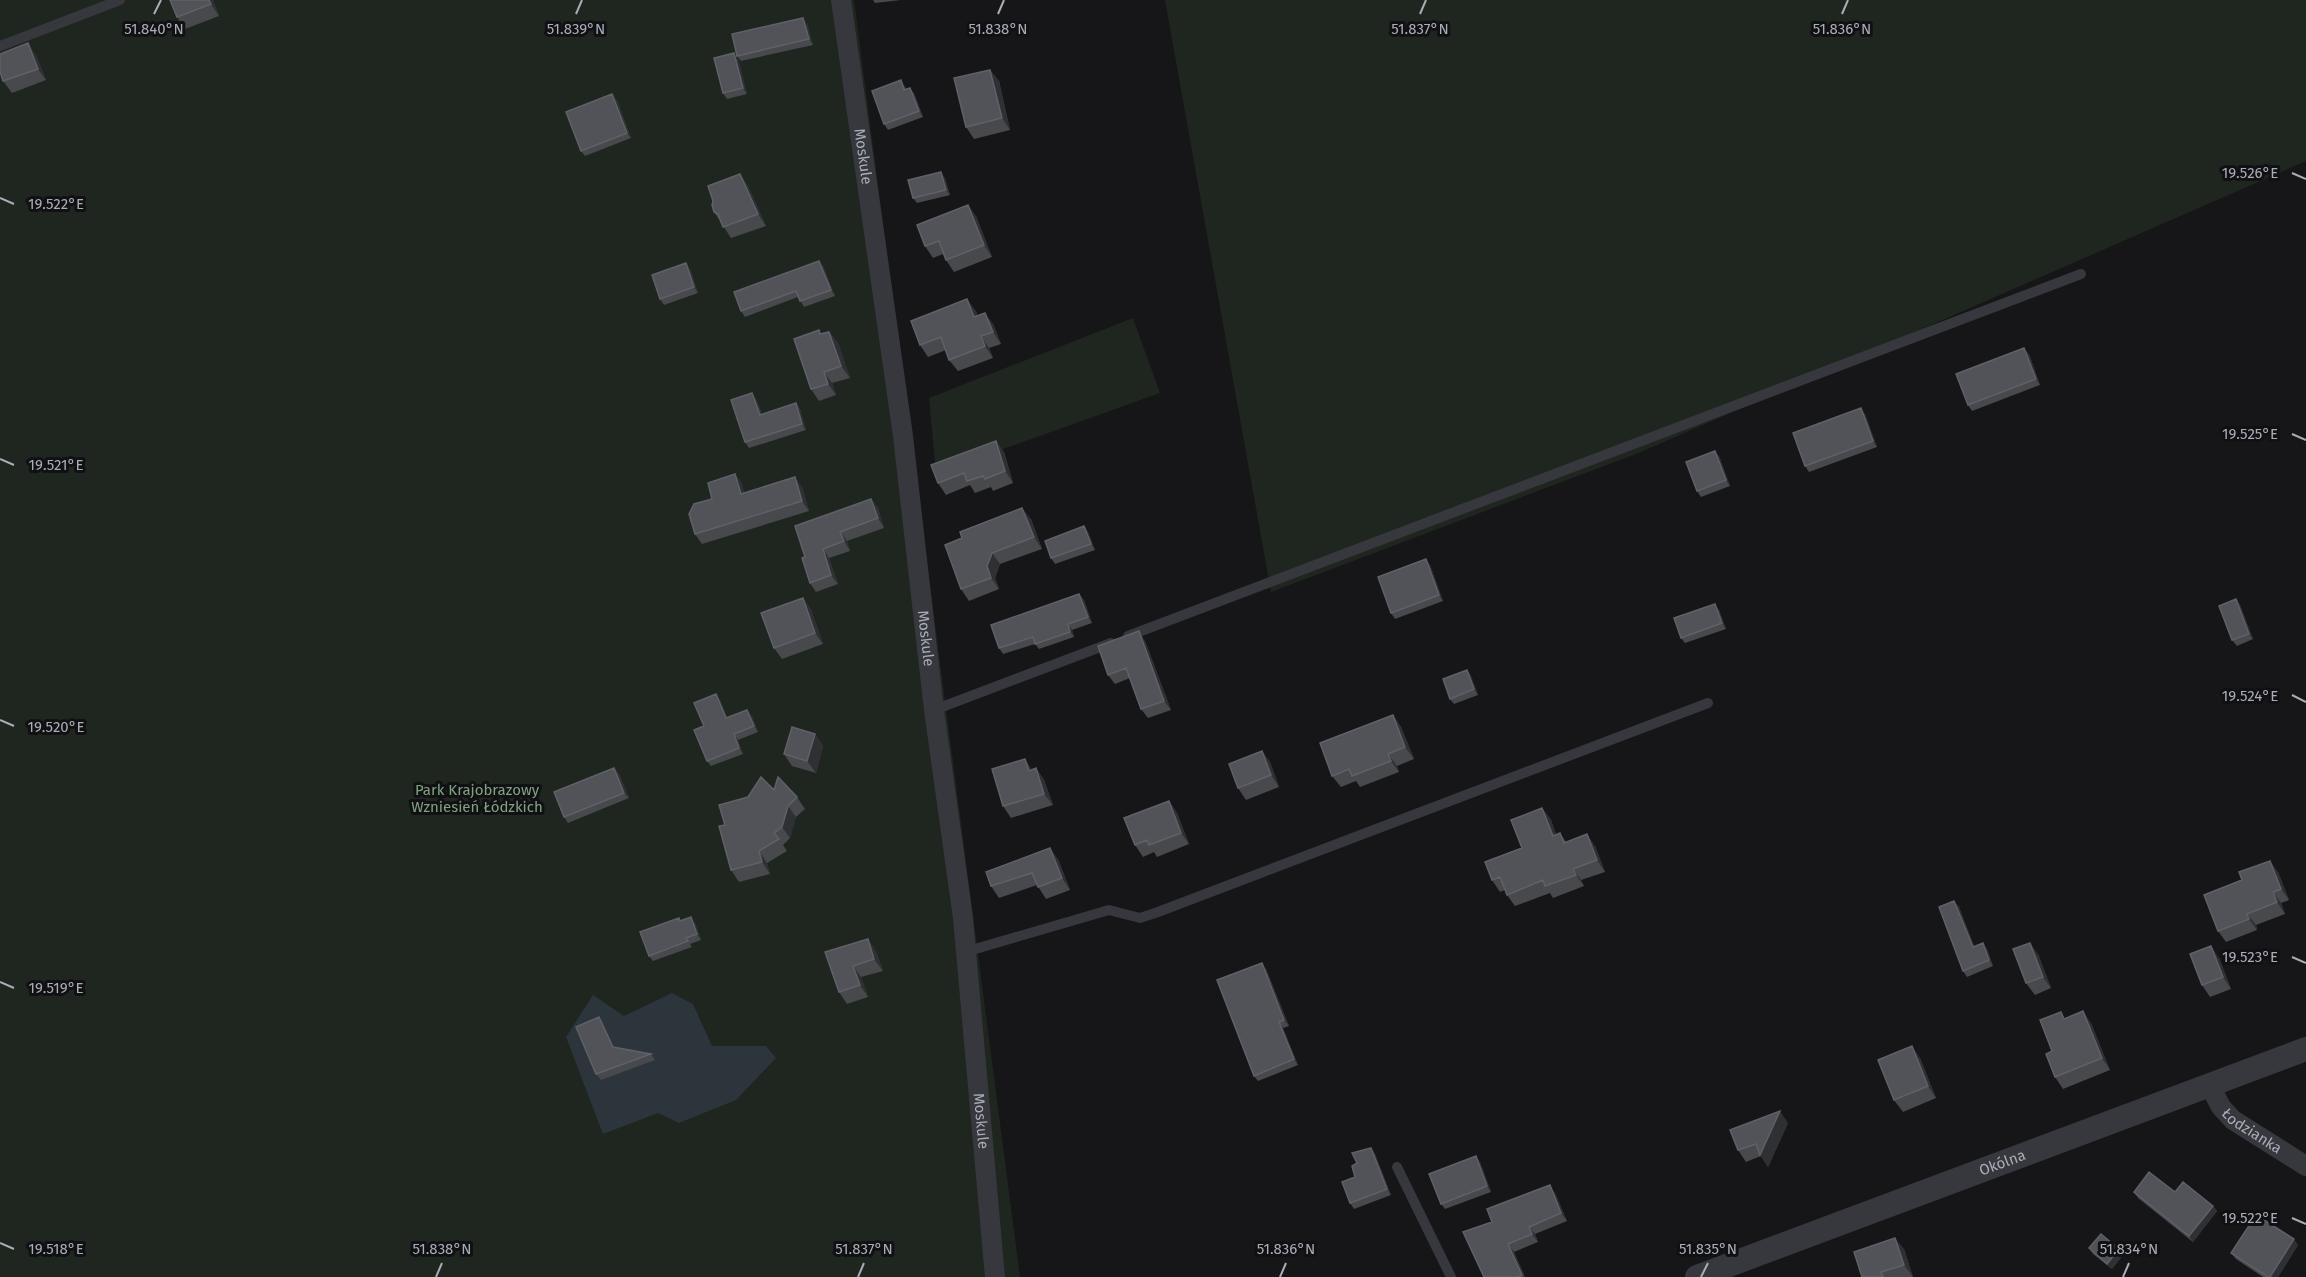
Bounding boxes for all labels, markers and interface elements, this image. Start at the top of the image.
text: 51.840°N [124,20,184,38]
text: 51.839°N [547,20,605,38]
text: 51.838°N [969,20,1027,38]
text: 51.837°N [1391,20,1449,38]
text: 51.836°N [1813,20,1871,38]
street label: Moskule [850,127,876,186]
text: 19.526°E [2222,164,2278,182]
text: 19.522°E [28,195,84,213]
text: 19.525°E [2222,425,2278,443]
text: 19.521°E [29,456,83,474]
street label: Moskule [914,609,938,667]
text: 19.524°E [2222,687,2278,705]
text: 19.520°E [27,718,85,736]
park label: Park Krajobrazowy Wzniesień Łódzkich [411,781,543,816]
text: 19.523°E [2222,948,2278,966]
text: 19.519°E [28,979,84,997]
street label: Moskule [970,1092,993,1150]
street label: Łodzianka [2218,1105,2285,1157]
street label: Okólna [1977,1146,2028,1180]
text: 19.522°E [2222,1209,2278,1227]
text: 19.518°E [28,1240,84,1258]
text: 51.838°N [413,1240,471,1258]
text: 51.837°N [835,1240,893,1258]
text: 51.836°N [1257,1240,1315,1258]
text: 51.835°N [1679,1240,1737,1258]
text: 51.834°N [2100,1240,2158,1258]

